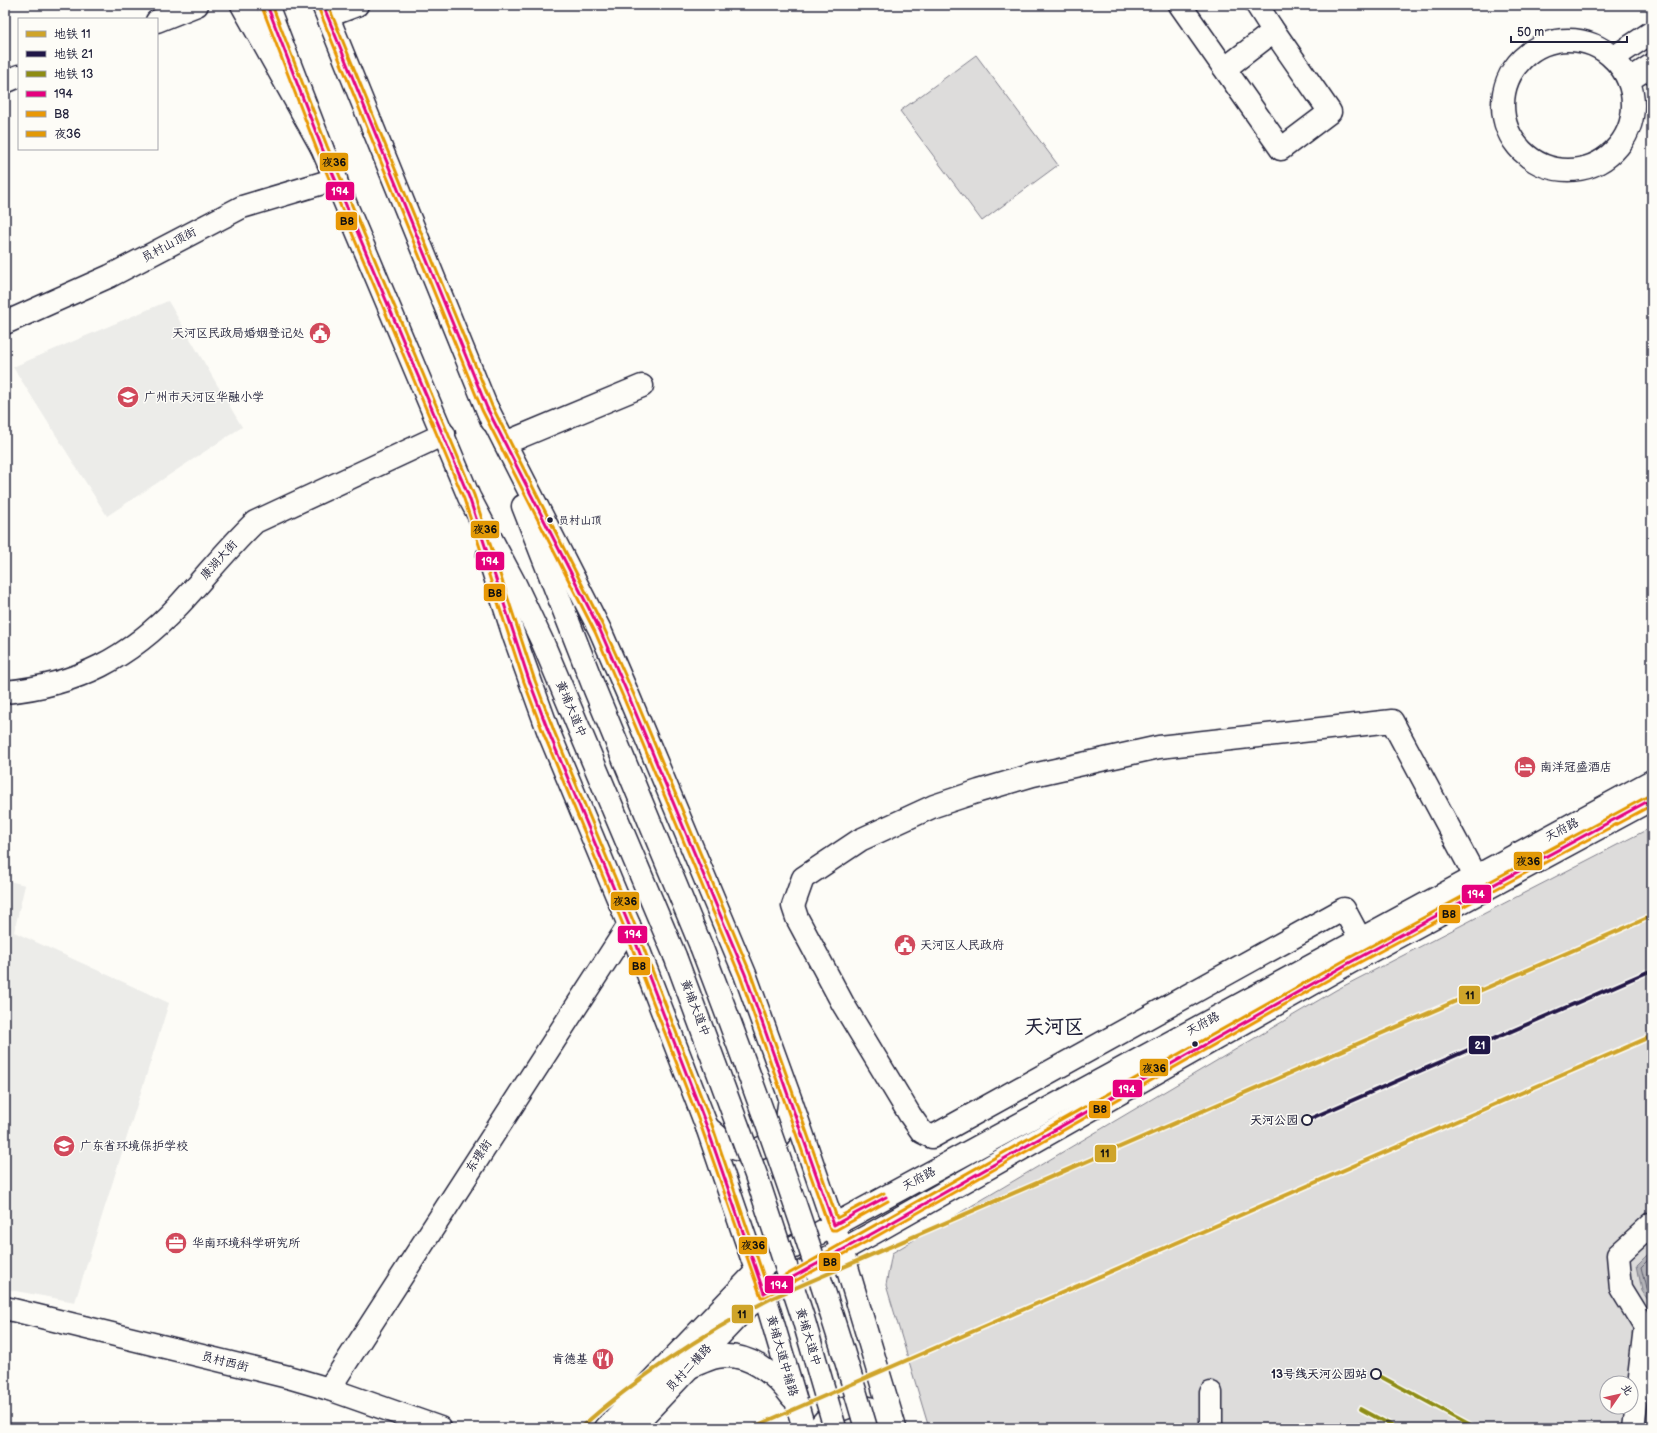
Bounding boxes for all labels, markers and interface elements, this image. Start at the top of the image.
legend [18,18,158,150]
scale bar [1511,18,1627,44]
text: 50 m [1517,25,1544,40]
text: 地铁 11 [54,27,91,42]
text: 地铁 21 [54,47,93,62]
text: 地铁 13 [54,67,93,82]
text: 194 [54,87,74,102]
text: B8 [54,107,69,122]
text: 夜36 [54,127,81,142]
line badge: 夜36 [319,152,349,172]
text: 夜36 [322,156,346,169]
line badge: 194 [325,181,355,201]
text: 194 [331,185,349,198]
line badge: B8 [335,211,358,231]
text: B8 [340,215,355,228]
street label: 员村山顶街 [139,224,199,266]
public building icon: 天河区民政局婚姻登记处 [307,320,333,346]
place label: 天河区民政局婚姻登记处 [172,326,304,341]
school or university icon: 广州市天河区华融小学 [115,384,141,410]
place label: 广州市天河区华融小学 [144,390,264,405]
place label: 员村山顶 [558,514,602,527]
marker: 员村山顶 [545,515,555,525]
line badge: 夜36 [470,520,500,539]
text: 夜36 [473,523,497,536]
street label: 康湖大街 [197,537,241,583]
line badge: 194 [475,551,505,571]
text: 194 [481,555,499,568]
line badge: B8 [483,583,506,602]
text: B8 [488,587,503,600]
street label: 黄埔大道中 [552,678,590,740]
hotel icon: 南洋冠盛酒店 [1512,754,1538,780]
place label: 南洋冠盛酒店 [1540,760,1612,775]
street label: 天府路 [1543,815,1581,845]
line badge: 夜36 [1513,851,1543,871]
text: 夜36 [1516,855,1540,868]
line badge: 194 [1461,884,1492,904]
text: 194 [1467,888,1485,901]
line badge: 夜36 [610,891,640,911]
text: 夜36 [613,895,637,908]
line badge: B8 [1438,904,1461,924]
text: B8 [1442,908,1457,921]
line badge: 194 [617,925,648,944]
text: 194 [624,928,642,941]
public building icon: 天河区人民政府 [892,932,918,958]
place label: 天河区人民政府 [920,938,1004,953]
line badge: B8 [628,956,651,976]
text: B8 [632,960,647,973]
street label: 黄埔大道中 [677,977,713,1039]
line badge: 11 [1458,985,1481,1005]
text: 11 [1465,989,1475,1002]
street label: 天府路 [1184,1009,1222,1039]
district label: 天河区 [1024,1015,1084,1039]
line badge: 21 [1468,1035,1491,1055]
unlabelled marker [1190,1039,1200,1049]
text: 21 [1475,1039,1486,1052]
line badge: 夜36 [1139,1058,1169,1077]
text: 夜36 [1142,1062,1166,1075]
line badge: 194 [1112,1079,1143,1098]
text: 194 [1118,1083,1136,1096]
line badge: B8 [1088,1100,1111,1119]
text: B8 [1093,1103,1108,1116]
place label: 天河公园 [1250,1113,1298,1128]
marker: 天河公园 [1301,1114,1313,1126]
school or university icon: 广东省环境保护学校 [51,1133,77,1159]
street label: 东璟街 [463,1137,495,1175]
place label: 广东省环境保护学校 [80,1139,188,1154]
line badge: 11 [1094,1144,1117,1163]
text: 11 [1100,1147,1110,1160]
street label: 天府路 [900,1164,938,1194]
office icon: 华南环境科学研究所 [163,1230,189,1256]
place label: 华南环境科学研究所 [192,1236,301,1251]
line badge: 夜36 [738,1236,768,1255]
text: 夜36 [741,1239,765,1252]
line badge: B8 [818,1252,841,1272]
text: B8 [823,1256,838,1269]
line badge: 194 [764,1275,794,1294]
text: 194 [770,1279,788,1292]
line badge: 11 [731,1304,754,1324]
street label: 黄埔大道中 [792,1306,824,1368]
text: 11 [737,1308,747,1321]
street label: 黄埔大道中辅路 [763,1314,801,1398]
street label: 员村二横路 [663,1341,715,1395]
restaurant icon: 肯德基 [590,1346,616,1372]
street label: 员村西街 [200,1349,250,1375]
place label: 肯德基 [552,1352,588,1367]
place label: 13号线天河公园站 [1271,1367,1367,1382]
marker: 13号线天河公园站 [1370,1368,1382,1380]
north arrow [1599,1375,1639,1415]
text: 北 [1618,1381,1635,1398]

